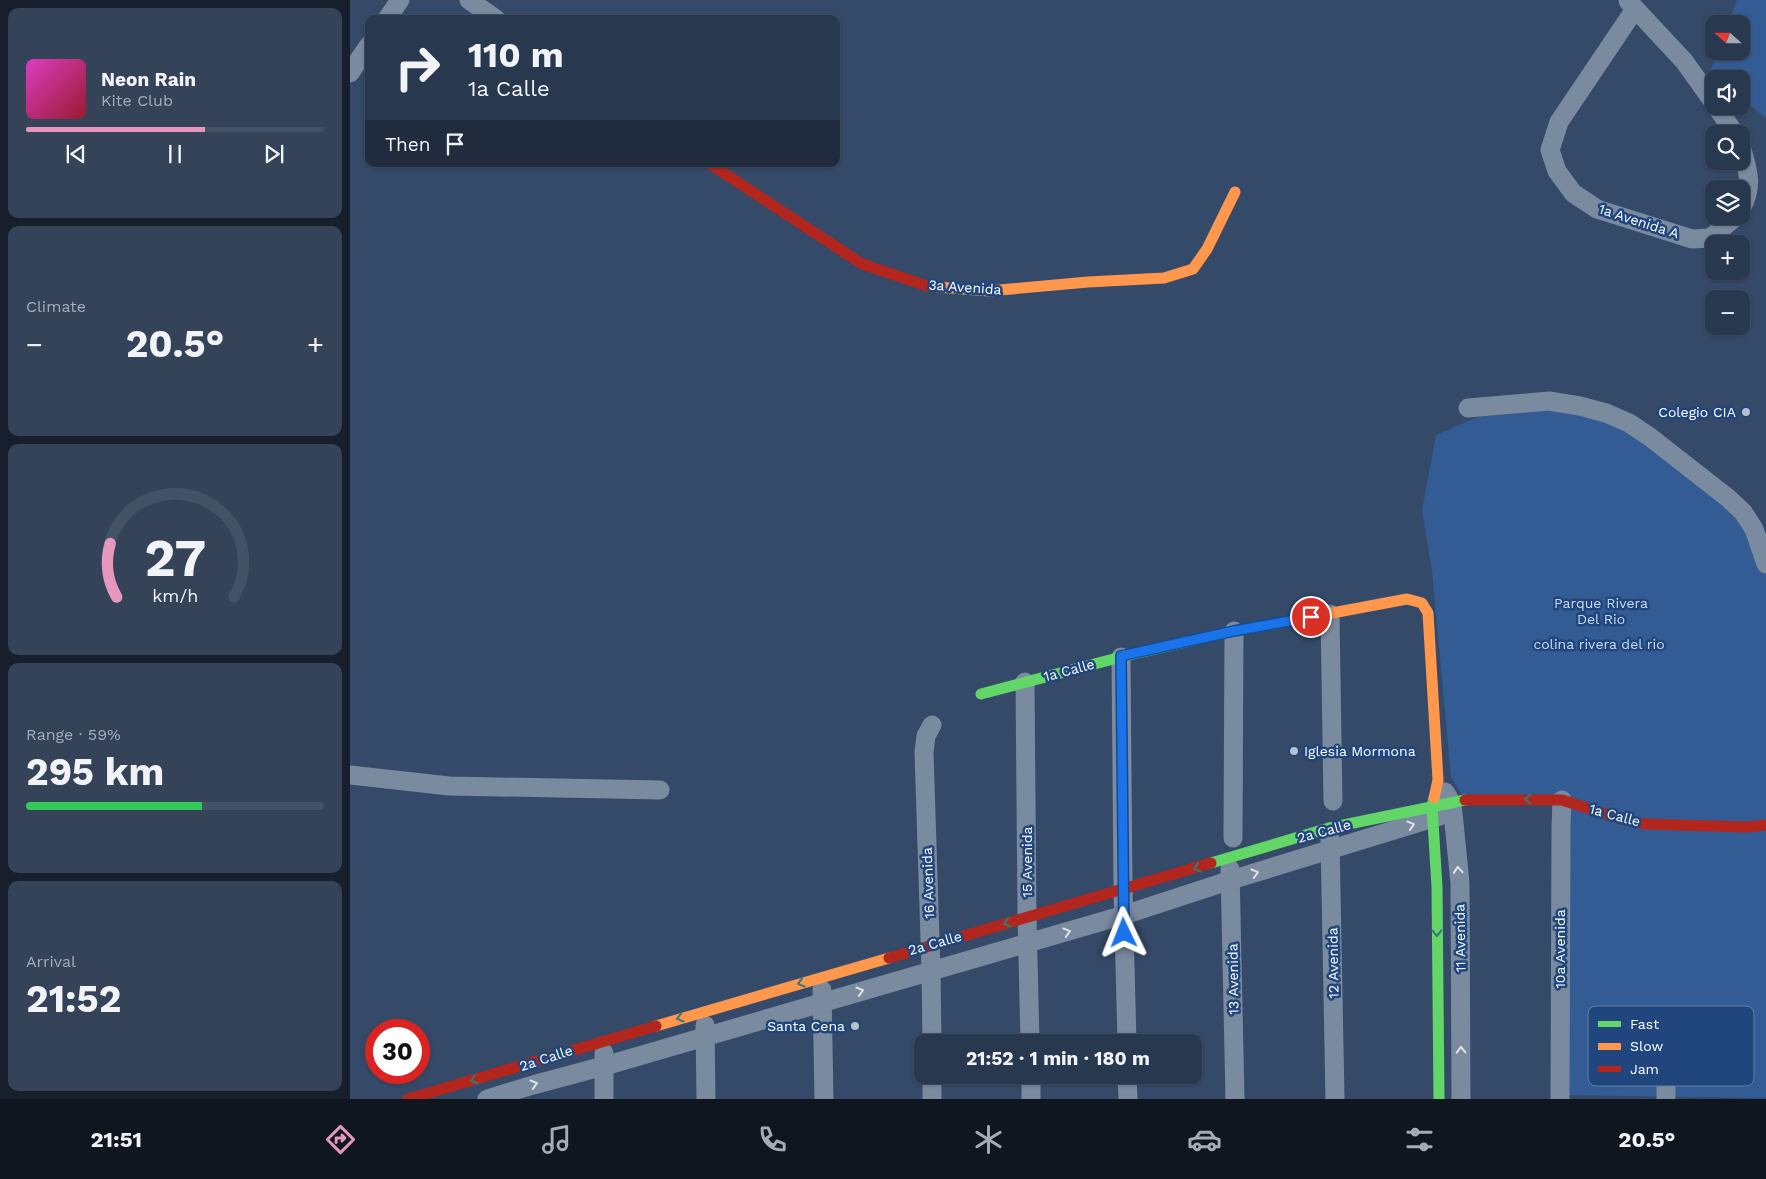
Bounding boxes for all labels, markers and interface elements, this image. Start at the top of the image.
north arrow [1705,15,1750,60]
map controls [1705,15,1750,335]
text: 110 m [468,34,564,76]
icon: right [385,35,450,100]
text: Neon Rain [101,68,196,91]
button: sound [1705,70,1750,115]
text: 1a Calle [468,76,550,101]
text: Kite Club [101,91,173,110]
button: search [1705,125,1750,170]
icon: arrive [441,130,469,158]
text: Then [385,133,431,156]
icon: previous [62,140,90,168]
icon: pause [161,140,189,168]
icon: next [260,140,288,168]
button: layers [1705,180,1750,225]
street label: 1a Avenida A [1597,200,1681,242]
button: + [1705,235,1750,280]
street label: 3a Avenida [928,276,1002,298]
button: − [1705,290,1750,335]
text: Climate [26,297,86,316]
text: 20.5° [126,322,224,366]
text: − [26,328,43,361]
text: + [307,328,324,361]
place label: Colegio CIA [1658,404,1736,420]
marker: Colegio CIA [1740,406,1752,418]
text: 27 [144,528,206,589]
text: km/h [152,585,198,606]
park label: Parque Rivera Del Rio [1554,595,1648,627]
pin [1290,596,1332,638]
icon: arrive [1297,603,1325,631]
park label: colina rivera del rio [1533,636,1665,652]
street label: 1a Calle [1042,656,1096,684]
text: Range · 59% [26,725,121,744]
place label: Iglesia Mormona [1304,743,1416,759]
marker: Iglesia Mormona [1288,745,1300,757]
text: 295 km [26,750,164,794]
one-way arrow [1524,794,1532,804]
street label: 1a Calle [1588,801,1642,829]
street label: 2a Calle [1296,816,1352,846]
one-way arrow [1406,821,1414,831]
street label: 15 Avenida [1019,826,1035,898]
street label: 16 Avenida [919,847,937,919]
one-way arrow [1193,862,1202,872]
one-way arrow [1453,866,1464,874]
one-way arrow [1251,868,1259,878]
street label: 11 Avenida [1451,904,1469,972]
position arrow [1097,906,1149,958]
street label: 10a Avenida [1552,909,1568,989]
one-way arrow [1004,917,1012,927]
one-way arrow [1062,927,1071,937]
street label: 12 Avenida [1324,927,1342,999]
street label: 2a Calle [906,928,964,958]
one-way arrow [1432,930,1442,937]
street label: 13 Avenida [1224,943,1242,1015]
text: Arrival [26,952,76,971]
text: 21:52 [26,977,121,1021]
one-way arrow [797,977,806,987]
one-way arrow [856,987,864,997]
legend [1588,1006,1754,1086]
one-way arrow [677,1013,685,1023]
text: Fast [1630,1016,1659,1032]
place label: Santa Cena [767,1018,845,1034]
speed limit sign: 30 [365,1019,430,1084]
marker: Santa Cena [849,1020,861,1032]
text: Slow [1630,1038,1663,1054]
street label: 2a Calle [518,1042,574,1074]
one-way arrow [1456,1046,1466,1054]
text: 21:52 · 1 min · 180 m [966,1047,1150,1070]
text: Jam [1630,1061,1659,1077]
one-way arrow [471,1075,479,1085]
one-way arrow [529,1080,538,1090]
icon: directions [323,1122,358,1157]
icon: music [539,1122,574,1157]
icon: phone [755,1122,790,1157]
icon: climate [971,1122,1006,1157]
icon: car [1187,1122,1222,1157]
icon: filters [1402,1122,1437,1157]
text: 21:51 [90,1127,142,1152]
text: 20.5° [1618,1127,1676,1152]

